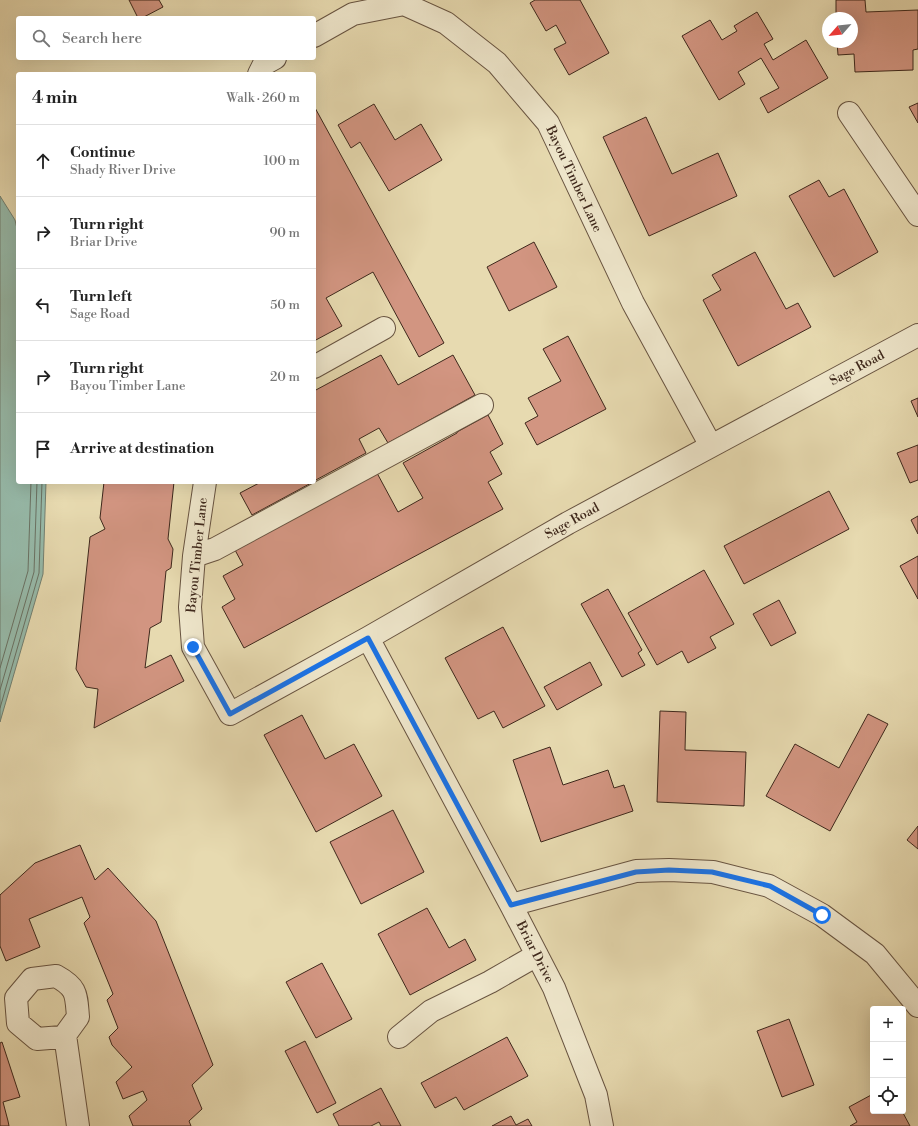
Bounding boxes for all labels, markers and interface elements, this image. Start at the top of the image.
north arrow [822,12,858,48]
search box [16,16,316,60]
icon: search [30,27,52,49]
text: Search here [62,29,142,48]
text: 4 min [32,87,77,109]
text: Walk · 260 m [226,90,300,106]
street label: Bayou Timber Lane [542,122,606,235]
text: Continue [70,143,135,162]
icon: ahead [32,150,54,172]
text: 100 m [264,153,300,169]
text: Shady River Drive [70,162,176,178]
text: Turn right [70,215,144,234]
icon: right [32,222,54,244]
text: 90 m [269,225,300,241]
text: Briar Drive [70,234,137,250]
text: Turn left [70,287,132,306]
icon: left [32,294,54,316]
text: 50 m [270,297,300,313]
text: Sage Road [70,306,130,322]
street label: Sage Road [827,347,888,389]
text: Turn right [70,359,144,378]
icon: right [32,366,54,388]
text: 20 m [270,369,300,385]
text: Bayou Timber Lane [70,378,186,394]
icon: arrive [32,438,54,460]
text: Arrive at destination [70,439,214,458]
street label: Bayou Timber Lane [183,496,211,614]
street label: Sage Road [542,499,603,543]
route end [184,638,202,656]
route start [813,906,831,924]
street label: Briar Drive [512,918,558,986]
map controls [870,1006,906,1114]
button: + [870,1006,906,1042]
button: − [870,1042,906,1078]
button: locate [870,1078,906,1114]

